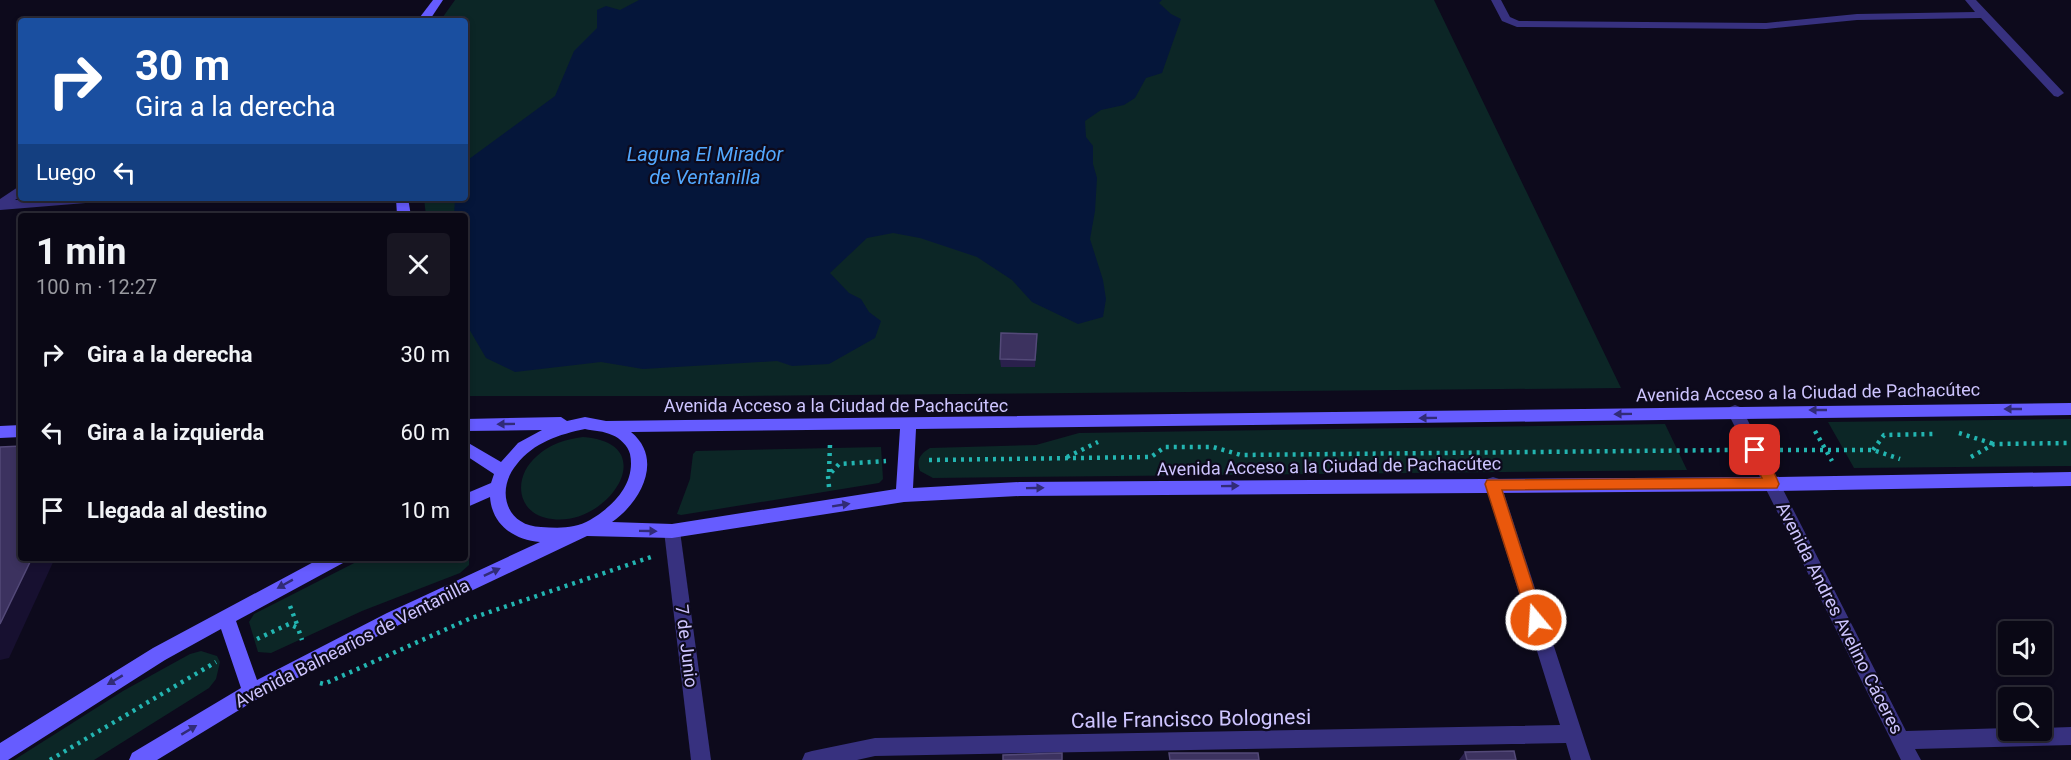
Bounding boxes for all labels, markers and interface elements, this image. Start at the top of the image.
text: 30 m [135,41,230,90]
icon: right [36,42,114,120]
text: Gira a la derecha [135,91,336,123]
water label: Laguna El Mirador de Ventanilla [627,142,785,189]
icon: left [108,156,141,189]
text: Luego [36,160,96,185]
text: 1 min [36,231,127,273]
button: close [387,233,450,296]
text: 100 m · 12:27 [36,275,157,299]
icon: right [36,338,69,371]
text: Gira a la derecha [87,342,253,367]
text: 30 m [401,342,450,367]
street label: Avenida Acceso a la Ciudad de Pachacútec [1636,378,1980,406]
street label: Avenida Acceso a la Ciudad de Pachacútec [664,395,1008,416]
one-way arrow [2003,404,2022,414]
one-way arrow [1808,405,1827,415]
one-way arrow [1613,409,1632,418]
one-way arrow [1418,413,1437,422]
icon: left [36,416,69,449]
text: Gira a la izquierda [87,420,264,445]
text: 60 m [401,420,450,445]
one-way arrow [496,420,515,429]
pin [1729,424,1780,475]
icon: arrive [1738,433,1771,466]
street label: Avenida Acceso a la Ciudad de Pachacútec [1157,452,1501,480]
one-way arrow [1220,482,1239,491]
one-way arrow [1025,483,1044,493]
icon: arrive [36,494,69,527]
text: Llegada al destino [87,498,267,523]
text: 10 m [401,498,450,523]
street label: Avenida Andres Avelino Cáceres [1772,499,1908,737]
one-way arrow [832,500,851,509]
one-way arrow [638,526,657,535]
one-way arrow [484,567,501,576]
street label: Avenida Balnearios de Ventanilla [231,574,473,712]
one-way arrow [277,579,293,590]
position arrow [1504,588,1568,652]
street label: 7 de Junio [672,603,702,689]
map controls [1998,621,2052,741]
button: sound [1998,621,2052,675]
one-way arrow [107,675,123,686]
button: search [1998,687,2052,741]
street label: Calle Francisco Bolognesi [1071,705,1311,733]
one-way arrow [181,724,197,735]

